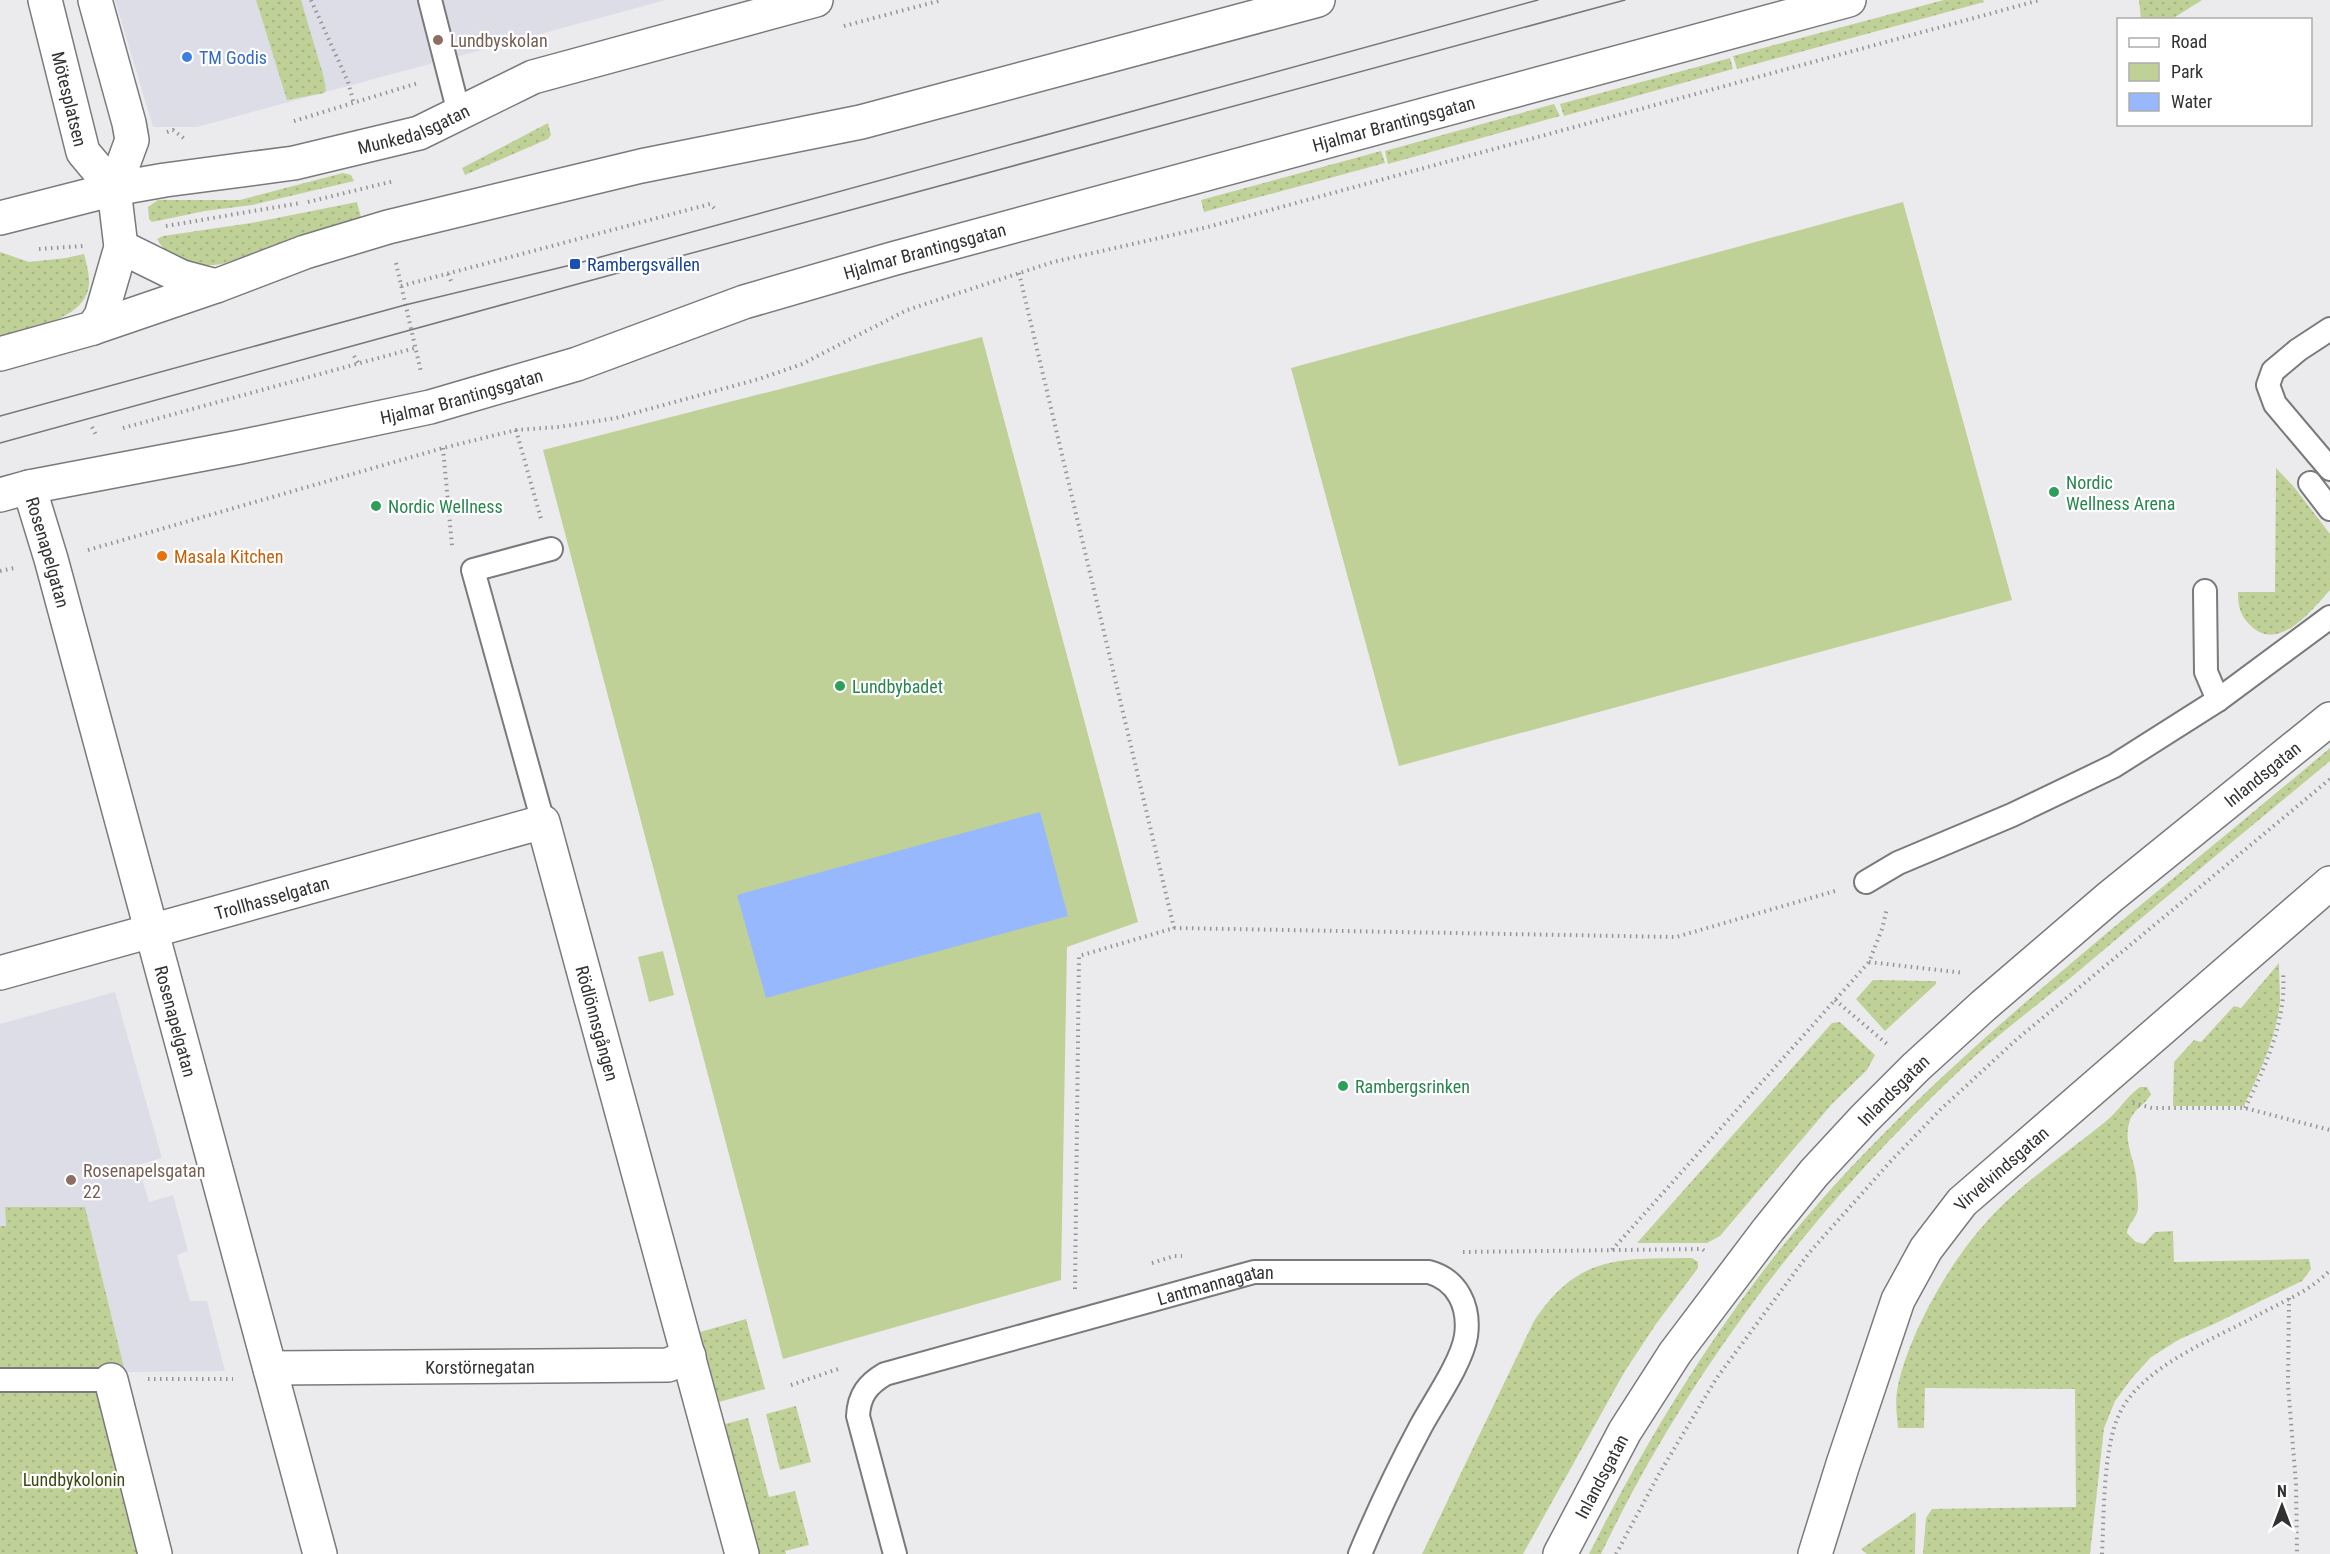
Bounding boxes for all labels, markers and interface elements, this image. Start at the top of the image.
legend [2117,18,2312,126]
place label: Lundbyskolan [450,30,548,51]
text: Road [2171,31,2207,52]
marker: Lundbyskolan [431,33,445,47]
place label: TM Godis [199,47,267,68]
street label: Mötesplatsen [48,49,92,149]
marker: TM Godis [180,50,194,64]
text: Park [2171,61,2203,82]
street label: Hjalmar Brantingsgatan [1310,91,1477,155]
text: Water [2171,91,2213,112]
street label: Munkedalsgatan [355,99,473,158]
street label: Hjalmar Brantingsgatan [841,218,1008,283]
place label: Rambergsvallen [587,254,700,275]
marker: Rambergsvallen [568,257,582,271]
street label: Hjalmar Brantingsgatan [378,364,545,428]
place label: Nordic Wellness Arena [2066,472,2175,514]
marker: Nordic Wellness Arena [2047,485,2061,499]
street label: Rosenapelgatan [22,494,74,610]
place label: Nordic Wellness [388,496,503,517]
marker: Nordic Wellness [369,499,383,513]
place label: Masala Kitchen [174,546,283,567]
marker: Masala Kitchen [155,549,169,563]
place label: Lundbybadet [852,676,943,697]
marker: Lundbybadet [833,679,847,693]
street label: Inlandsgatan [2220,737,2305,811]
street label: Trollhasselgatan [212,872,331,923]
street label: Rosenapelgatan [151,963,201,1079]
street label: Rödlönnsgången [572,963,623,1083]
street label: Inlandsgatan [1853,1050,1933,1130]
place label: Rambergsrinken [1355,1076,1470,1097]
marker: Rambergsrinken [1336,1079,1350,1093]
street label: Virvelvindsgatan [1949,1122,2052,1214]
place label: Rosenapelsgatan 22 [83,1160,205,1202]
marker: Rosenapelsgatan 22 [64,1173,78,1187]
street label: Lantmannagatan [1155,1261,1274,1309]
street label: Korstörnegatan [425,1356,535,1377]
street label: Inlandsgatan [1570,1431,1632,1522]
park label: Lundbykolonin [23,1469,125,1490]
north arrow [2252,1476,2312,1536]
text: N [2277,1482,2287,1501]

